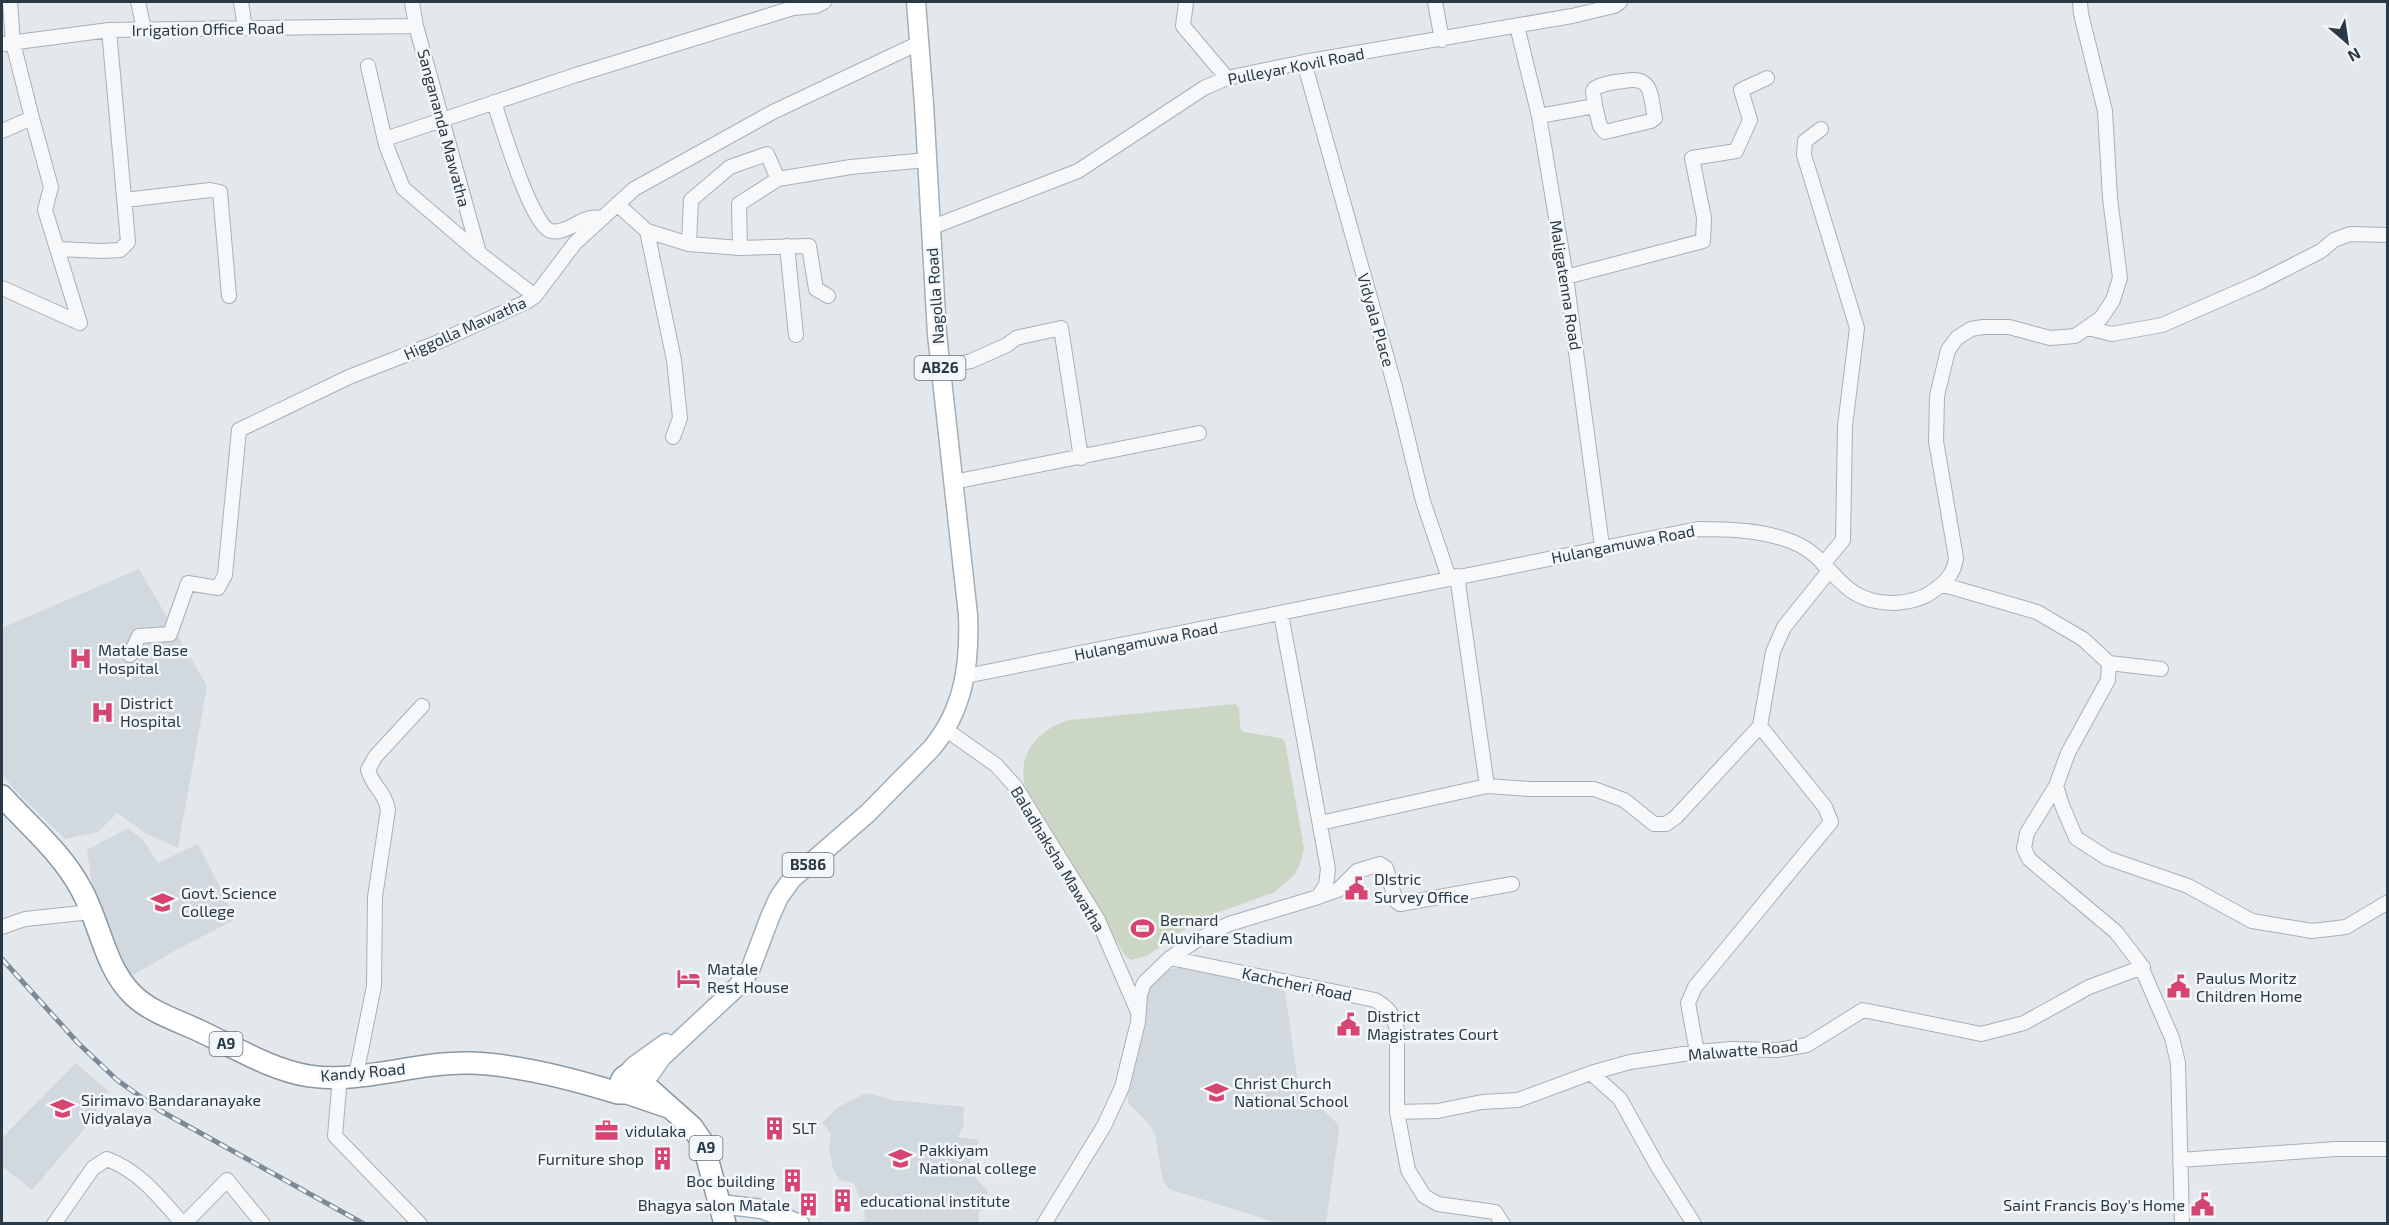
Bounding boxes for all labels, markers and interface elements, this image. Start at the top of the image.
north arrow [2317,12,2377,72]
street label: Irrigation Office Road [131,18,285,39]
street label: Pulleyar Kovil Road [1226,43,1366,88]
text: N [2345,44,2364,67]
street label: Sangananda Mawatha [414,47,475,209]
street label: Maligatenna Road [1547,218,1586,351]
street label: Nagolla Road [922,247,947,345]
street label: Vidyala Place [1354,271,1399,369]
street label: Higgolla Mawatha [401,292,529,363]
road number: AB26 [914,356,966,380]
street label: Hulangamuwa Road [1550,520,1696,567]
street label: Hulangamuwa Road [1073,617,1219,664]
place label: Matale Base Hospital [98,640,188,677]
hospital icon: Matale Base Hospital [67,646,93,672]
place label: District Hospital [120,693,181,730]
hospital icon: District Hospital [89,699,115,725]
street label: Baladhaksha Mawatha [1007,783,1109,935]
road number: B586 [782,853,834,877]
place label: DIstric Survey Office [1374,869,1469,906]
public building icon: DIstric Survey Office [1343,875,1369,901]
place label: Govt. Science College [181,883,277,920]
school or university icon: Govt. Science College [150,889,176,915]
place label: Bernard Aluvihare Stadium [1160,910,1293,947]
sports icon: Bernard Aluvihare Stadium [1129,916,1155,942]
place label: Matale Rest House [707,959,789,996]
street label: Kachcheri Road [1240,963,1354,1004]
hotel icon: Matale Rest House [676,965,702,991]
place label: Paulus Moritz Children Home [2196,968,2302,1005]
public building icon: Paulus Moritz Children Home [2165,974,2191,1000]
place label: District Magistrates Court [1367,1006,1498,1043]
public building icon: District Magistrates Court [1336,1012,1362,1038]
road number: A9 [210,1032,242,1056]
street label: Malwatte Road [1687,1035,1799,1064]
street label: Kandy Road [320,1058,406,1085]
place label: Christ Church National School [1234,1073,1348,1110]
school or university icon: Christ Church National School [1203,1079,1229,1105]
place label: Sirimavo Bandaranayake Vidyalaya [81,1090,261,1127]
school or university icon: Sirimavo Bandaranayake Vidyalaya [50,1096,76,1122]
building icon: SLT [761,1115,787,1141]
office icon: vidulaka [594,1118,620,1144]
place label: SLT [792,1118,817,1137]
place label: vidulaka [625,1121,686,1140]
road number: A9 [690,1136,722,1160]
place label: Pakkiyam National college [919,1140,1037,1177]
building icon: Furniture shop [649,1146,675,1172]
school or university icon: Pakkiyam National college [888,1146,914,1172]
place label: Furniture shop [537,1149,644,1168]
building icon: Boc building [780,1168,806,1194]
place label: Boc building [686,1171,775,1190]
building icon: educational institute [829,1188,855,1214]
place label: educational institute [860,1191,1010,1210]
building icon: Bhagya salon Matale [795,1192,821,1218]
public building icon: Saint Francis Boy's Home [2190,1192,2216,1218]
place label: Bhagya salon Matale [638,1195,790,1214]
place label: Saint Francis Boy's Home [2003,1195,2185,1214]

